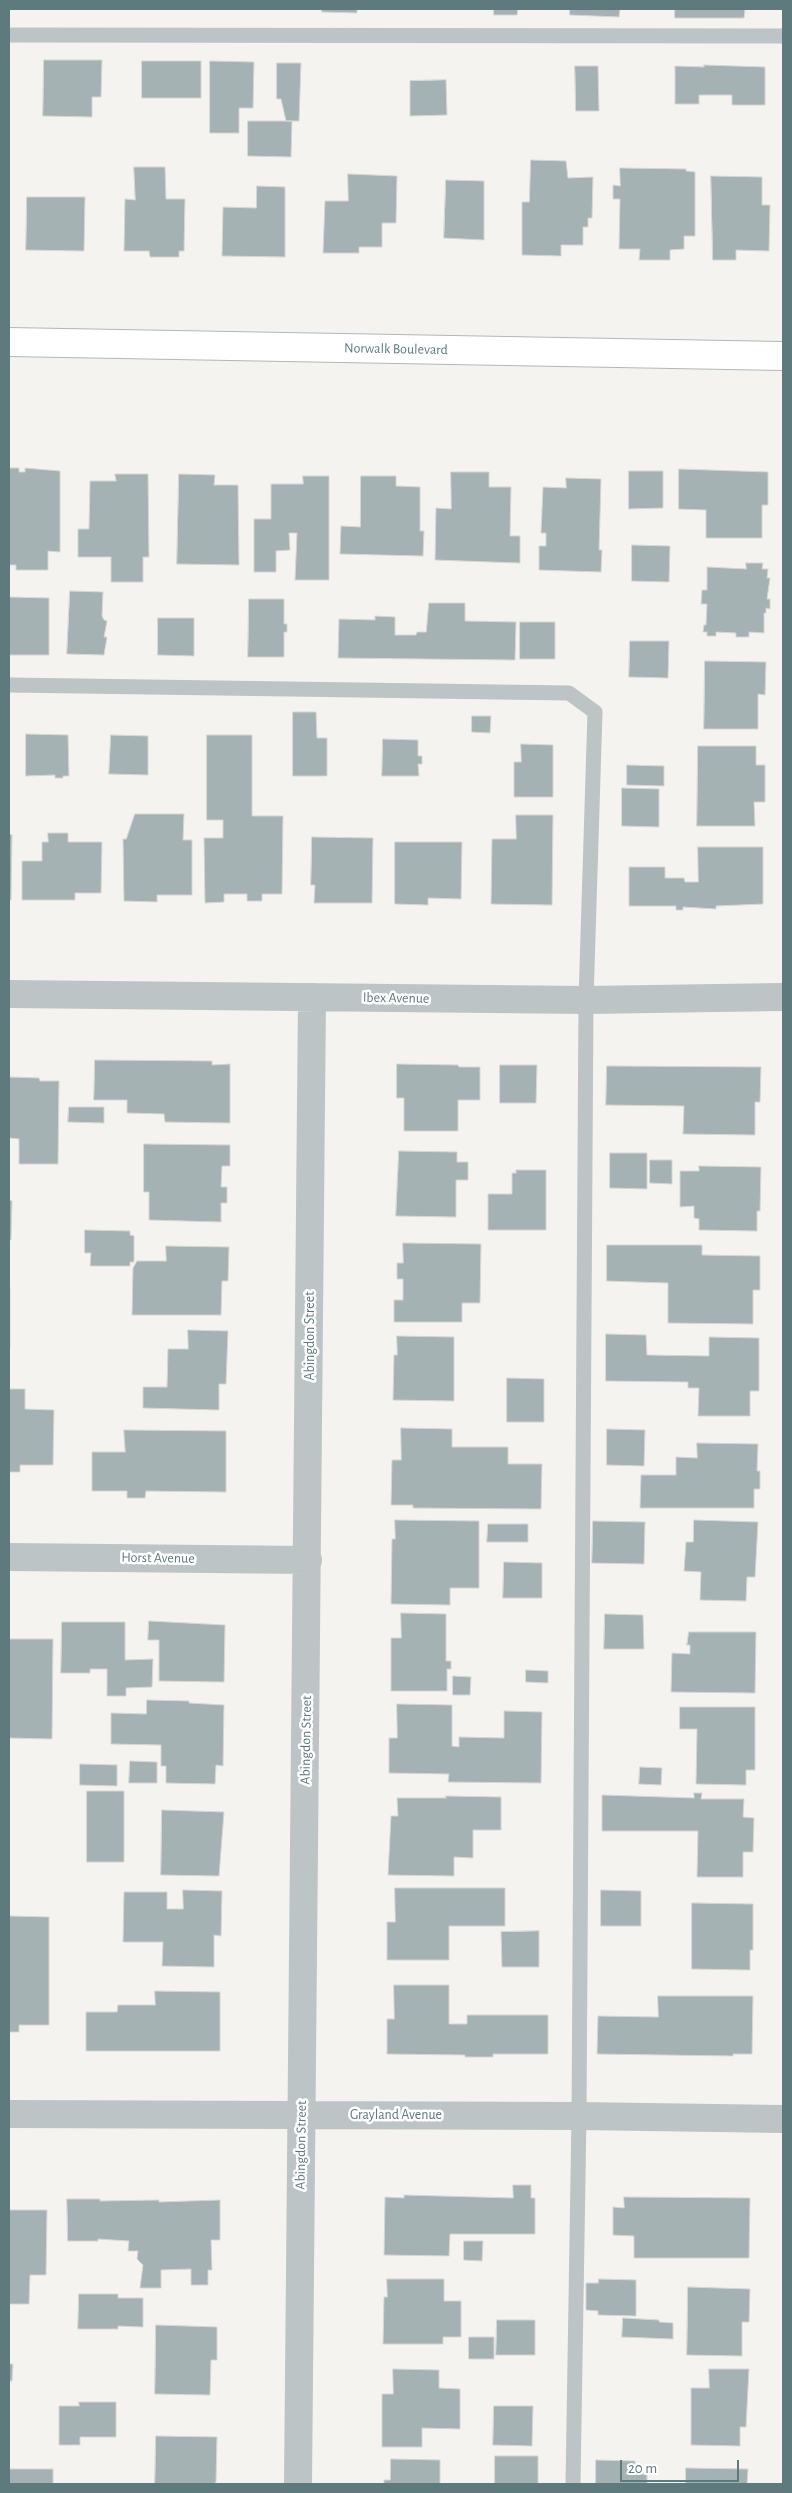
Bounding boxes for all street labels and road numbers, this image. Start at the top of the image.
street label: Norwalk Boulevard [344,340,448,358]
street label: Ibex Avenue [363,989,429,1007]
street label: Abingdon Street [302,1291,318,1381]
street label: Horst Avenue [121,1549,195,1567]
street label: Abingdon Street [297,1695,315,1785]
street label: Abingdon Street [292,2100,310,2190]
street label: Grayland Avenue [350,2107,442,2123]

